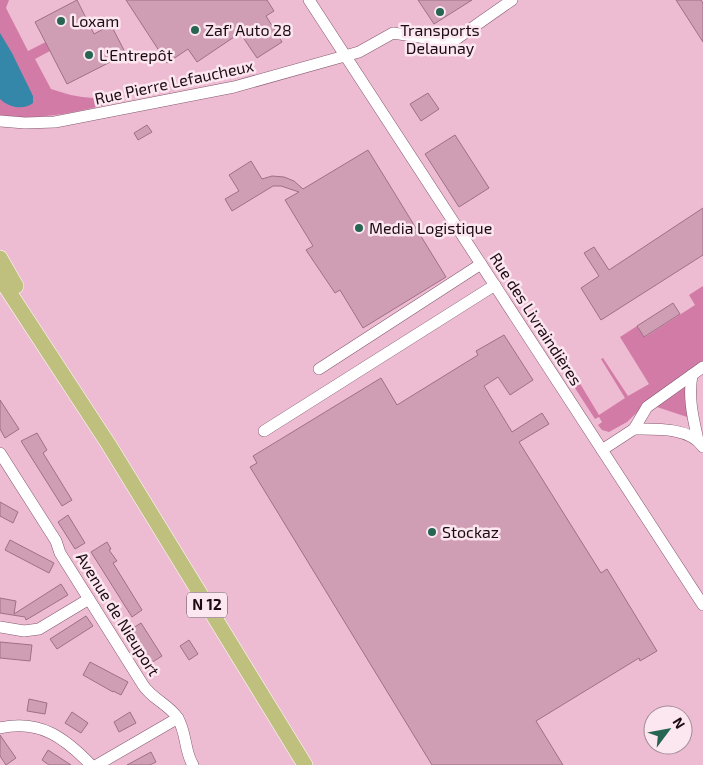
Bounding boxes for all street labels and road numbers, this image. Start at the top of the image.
street label: Rue Pierre Lefaucheux [93,55,256,108]
street label: Rue des Livraindières [486,249,586,389]
street label: Avenue de Nieuport [73,548,164,679]
road number: N 12 [187,592,227,618]

